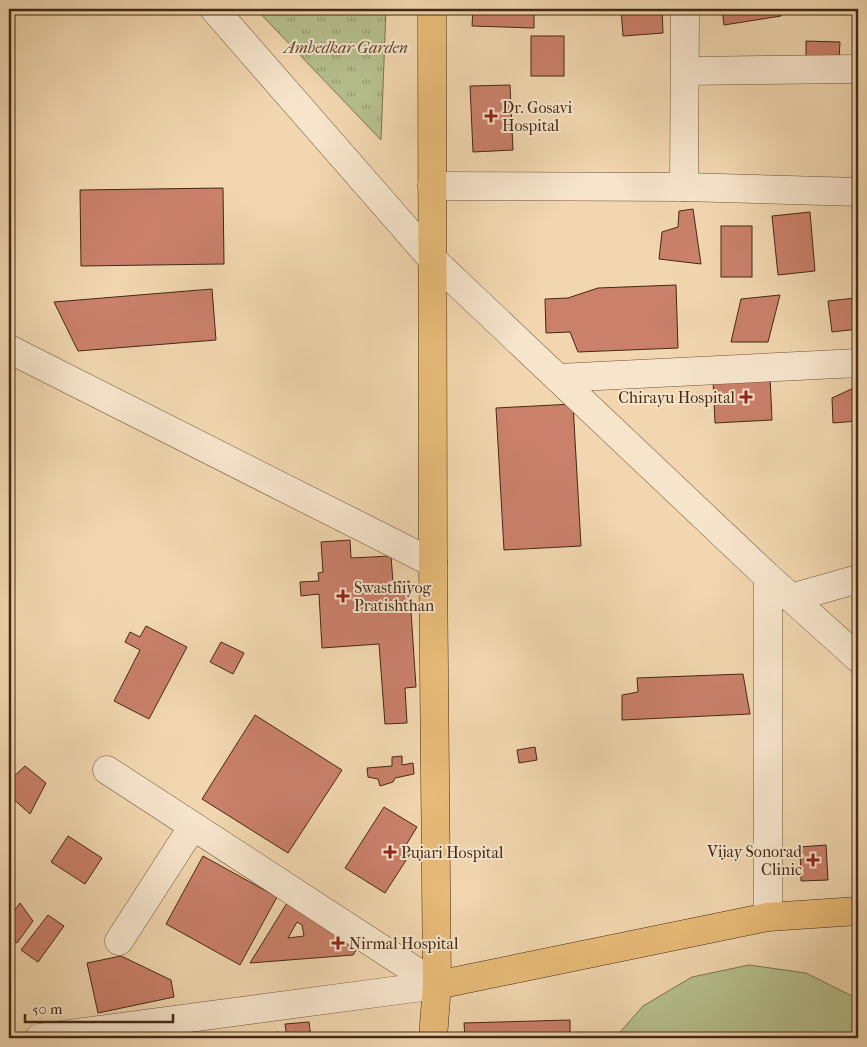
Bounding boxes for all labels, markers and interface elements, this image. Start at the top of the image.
park label: Ambedkar Garden [282,38,408,57]
place label: Dr. Gosavi Hospital [502,98,573,135]
marker: Dr. Gosavi Hospital [484,109,498,123]
place label: Chirayu Hospital [618,388,736,407]
marker: Chirayu Hospital [739,390,753,404]
place label: Swasthiyog Pratishthan [354,578,435,615]
marker: Swasthiyog Pratishthan [336,589,350,603]
place label: Vijay Sonorad Clinic [706,842,802,879]
place label: Pujari Hospital [401,843,504,862]
marker: Pujari Hospital [383,845,397,859]
marker: Vijay Sonorad Clinic [806,853,820,867]
place label: Nirmal Hospital [349,934,459,953]
marker: Nirmal Hospital [331,936,345,950]
scale bar [25,992,172,1024]
text: 50 m [32,1000,63,1018]

